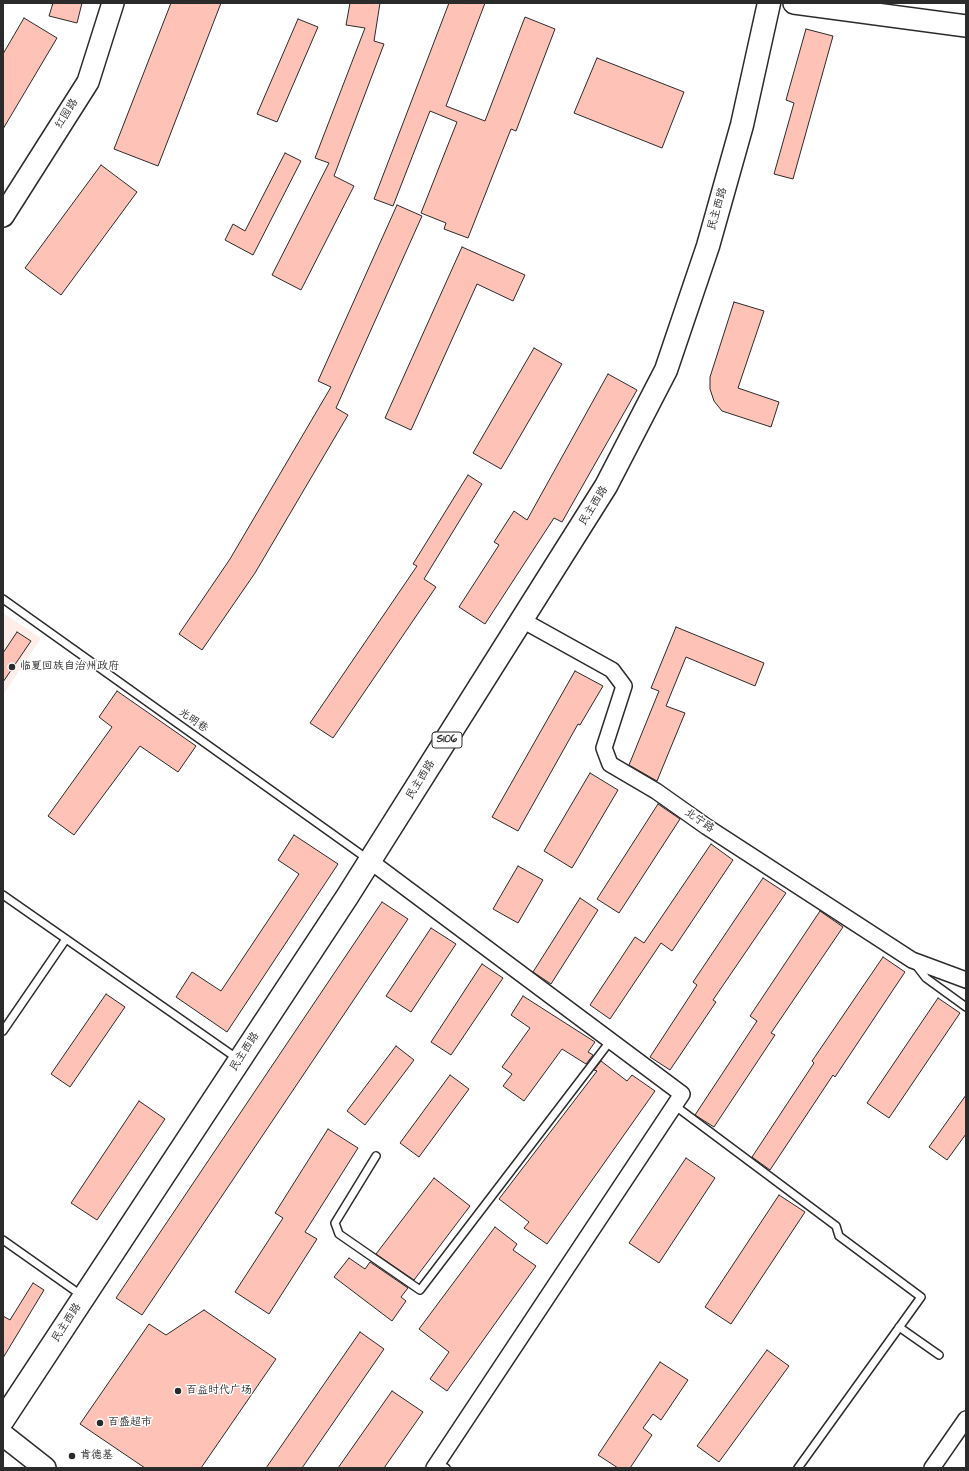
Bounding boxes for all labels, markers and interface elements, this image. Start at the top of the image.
street label: 红园路 [53,97,81,131]
street label: 民主西路 [706,186,730,232]
street label: 民主西路 [577,484,611,528]
place label: 临夏回族自治州政府 [20,660,119,674]
marker: 临夏回族自治州政府 [7,662,17,672]
street label: 光明巷 [176,706,210,736]
road number: S106 [432,732,462,748]
street label: 民主西路 [404,758,438,802]
street label: 北宁路 [682,806,716,836]
street label: 民主西路 [227,1030,263,1074]
street label: 民主西路 [49,1301,85,1345]
place label: 百益时代广场 [186,1384,252,1398]
marker: 百益时代广场 [173,1386,183,1396]
place label: 百盛超市 [108,1416,152,1430]
marker: 百盛超市 [95,1418,105,1428]
place label: 肯德基 [80,1449,113,1463]
marker: 肯德基 [67,1451,77,1461]

